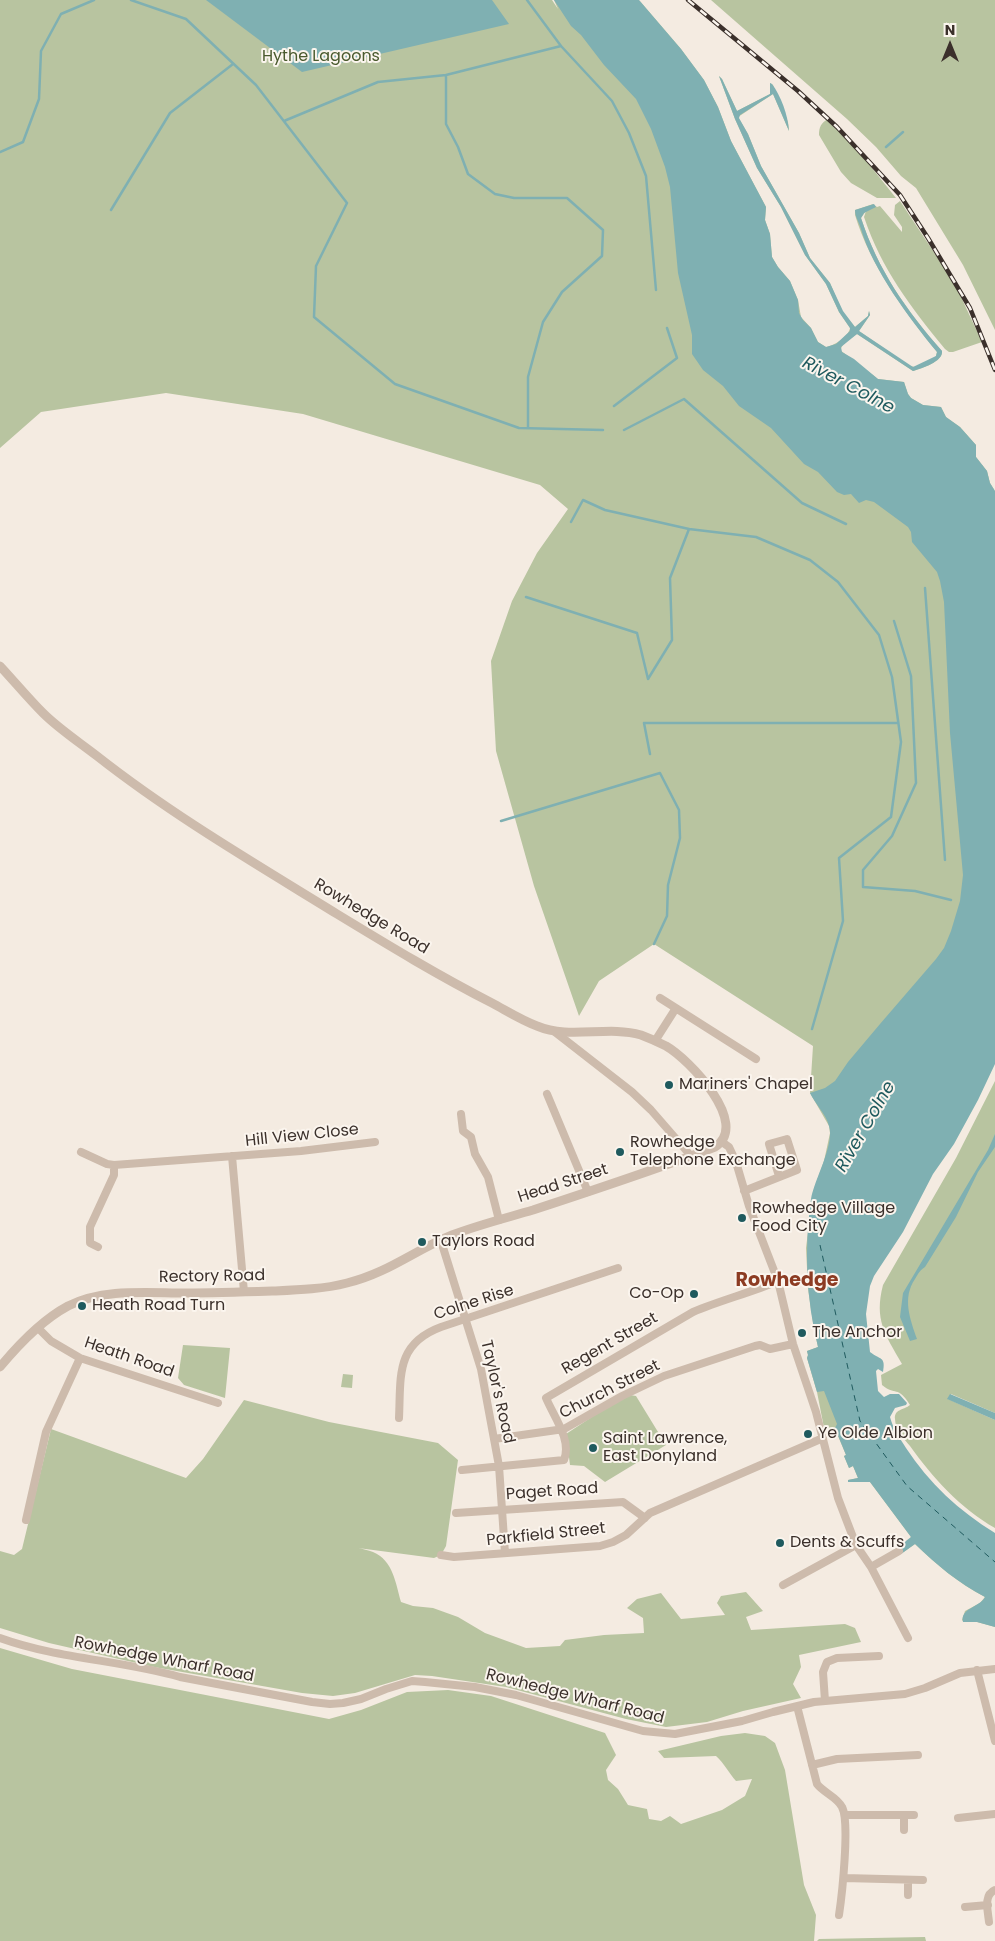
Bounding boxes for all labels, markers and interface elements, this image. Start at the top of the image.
north arrow [925,20,975,70]
text: N [945,20,955,40]
park label: Hythe Lagoons [262,47,380,67]
water label: River Colne [798,353,898,419]
street label: Rowhedge Road [310,875,432,959]
place label: Mariners' Chapel [679,1075,813,1095]
water label: River Colne [831,1078,901,1176]
marker: Mariners' Chapel [663,1079,675,1091]
street label: Hill View Close [244,1120,360,1152]
place label: Rowhedge Telephone Exchange [630,1133,796,1171]
marker: Rowhedge Telephone Exchange [614,1146,626,1158]
street label: Head Street [515,1160,611,1208]
place label: Rowhedge Village Food City [752,1199,895,1237]
marker: Rowhedge Village Food City [736,1212,748,1224]
place label: Taylors Road [432,1232,535,1252]
marker: Taylors Road [416,1236,428,1248]
street label: Rectory Road [159,1266,265,1288]
district label: Rowhedge [736,1270,838,1292]
street label: Colne Rise [432,1281,516,1325]
place label: Co-Op [629,1284,684,1304]
marker: Co-Op [688,1288,700,1300]
place label: Heath Road Turn [92,1296,225,1316]
marker: Heath Road Turn [76,1300,88,1312]
street label: Regent Street [559,1309,661,1379]
place label: The Anchor [812,1323,902,1343]
marker: The Anchor [796,1327,808,1339]
street label: Heath Road [82,1334,176,1382]
street label: Taylor's Road [476,1338,518,1446]
street label: Church Street [557,1357,663,1423]
place label: Ye Olde Albion [818,1424,933,1444]
marker: Ye Olde Albion [802,1428,814,1440]
place label: Saint Lawrence, East Donyland [603,1429,727,1467]
marker: Saint Lawrence, East Donyland [587,1442,599,1454]
street label: Paget Road [505,1479,599,1505]
street label: Parkfield Street [486,1519,606,1551]
place label: Dents & Scuffs [790,1533,904,1553]
marker: Dents & Scuffs [774,1537,786,1549]
street label: Rowhedge Wharf Road [72,1633,256,1687]
street label: Rowhedge Wharf Road [484,1666,666,1728]

